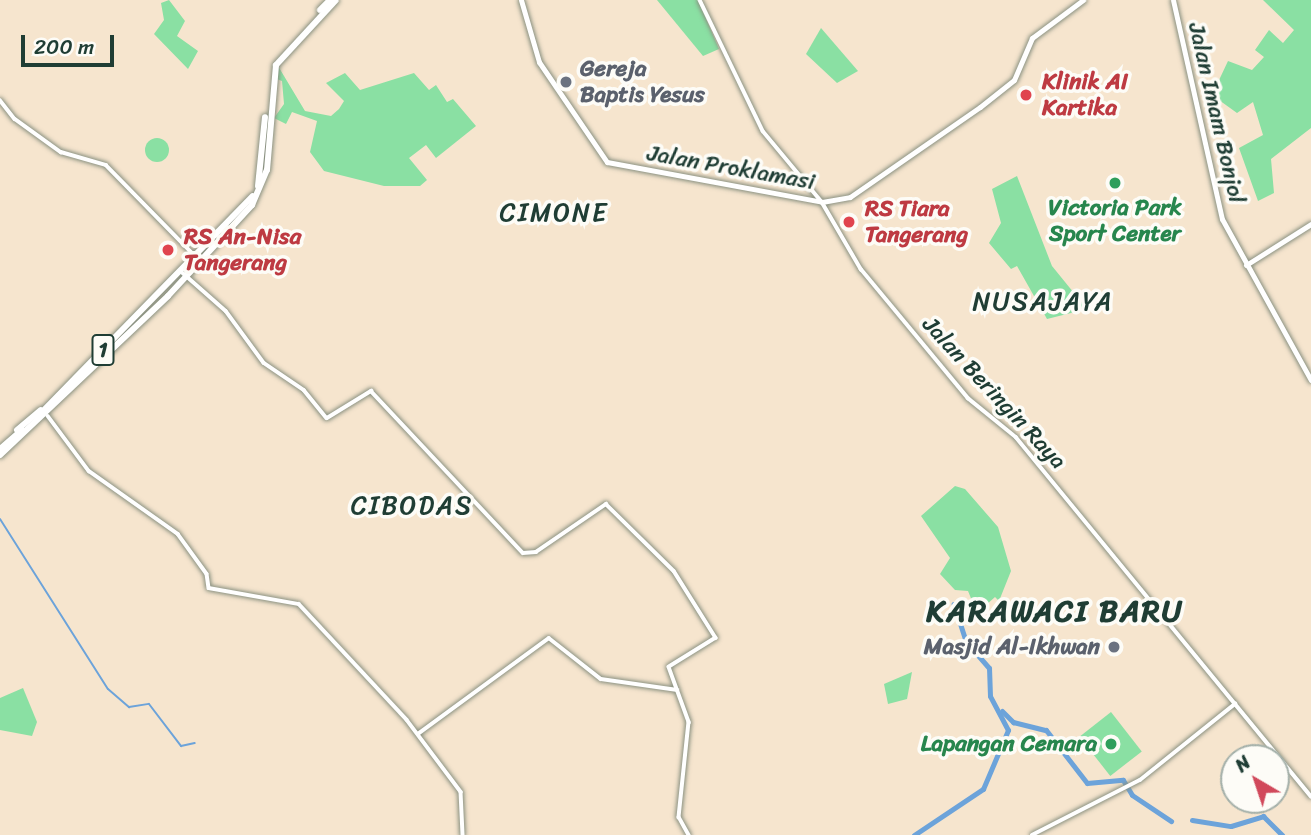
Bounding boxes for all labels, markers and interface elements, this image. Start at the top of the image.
street label: Jalan Imam Bonjol [1182,20,1250,206]
scale bar [24,21,117,65]
text: 200 m [34,28,94,66]
place label: Gereja Baptis Yesus [580,55,706,109]
place label: Klinik AI Kartika [1042,68,1128,122]
marker: Gereja Baptis Yesus [558,74,574,90]
marker: Klinik AI Kartika [1016,85,1036,105]
street label: Jalan Proklamasi [645,140,817,196]
marker: Victoria Park Sport Center [1107,175,1123,191]
place label: Victoria Park Sport Center [1048,194,1182,248]
place label: RS Tiara Tangerang [865,195,968,249]
district label: CIMONE [500,197,608,229]
marker: RS Tiara Tangerang [839,212,859,232]
place label: RS An-Nisa Tangerang [184,223,301,277]
marker: RS An-Nisa Tangerang [158,240,178,260]
district label: NUSAJAYA [974,286,1112,318]
street label: Jalan Beringin Raya [916,311,1072,475]
road number: 1 [91,332,115,368]
district label: CIBODAS [351,490,473,522]
district label: KARAWACI BARU [927,593,1183,629]
place label: Masjid Al-Ikhwan [924,633,1100,661]
marker: Masjid Al-Ikhwan [1106,639,1122,655]
place label: Lapangan Cemara [921,730,1097,758]
marker: Lapangan Cemara [1103,736,1119,752]
north arrow [1220,744,1290,814]
text: N [1227,747,1258,781]

